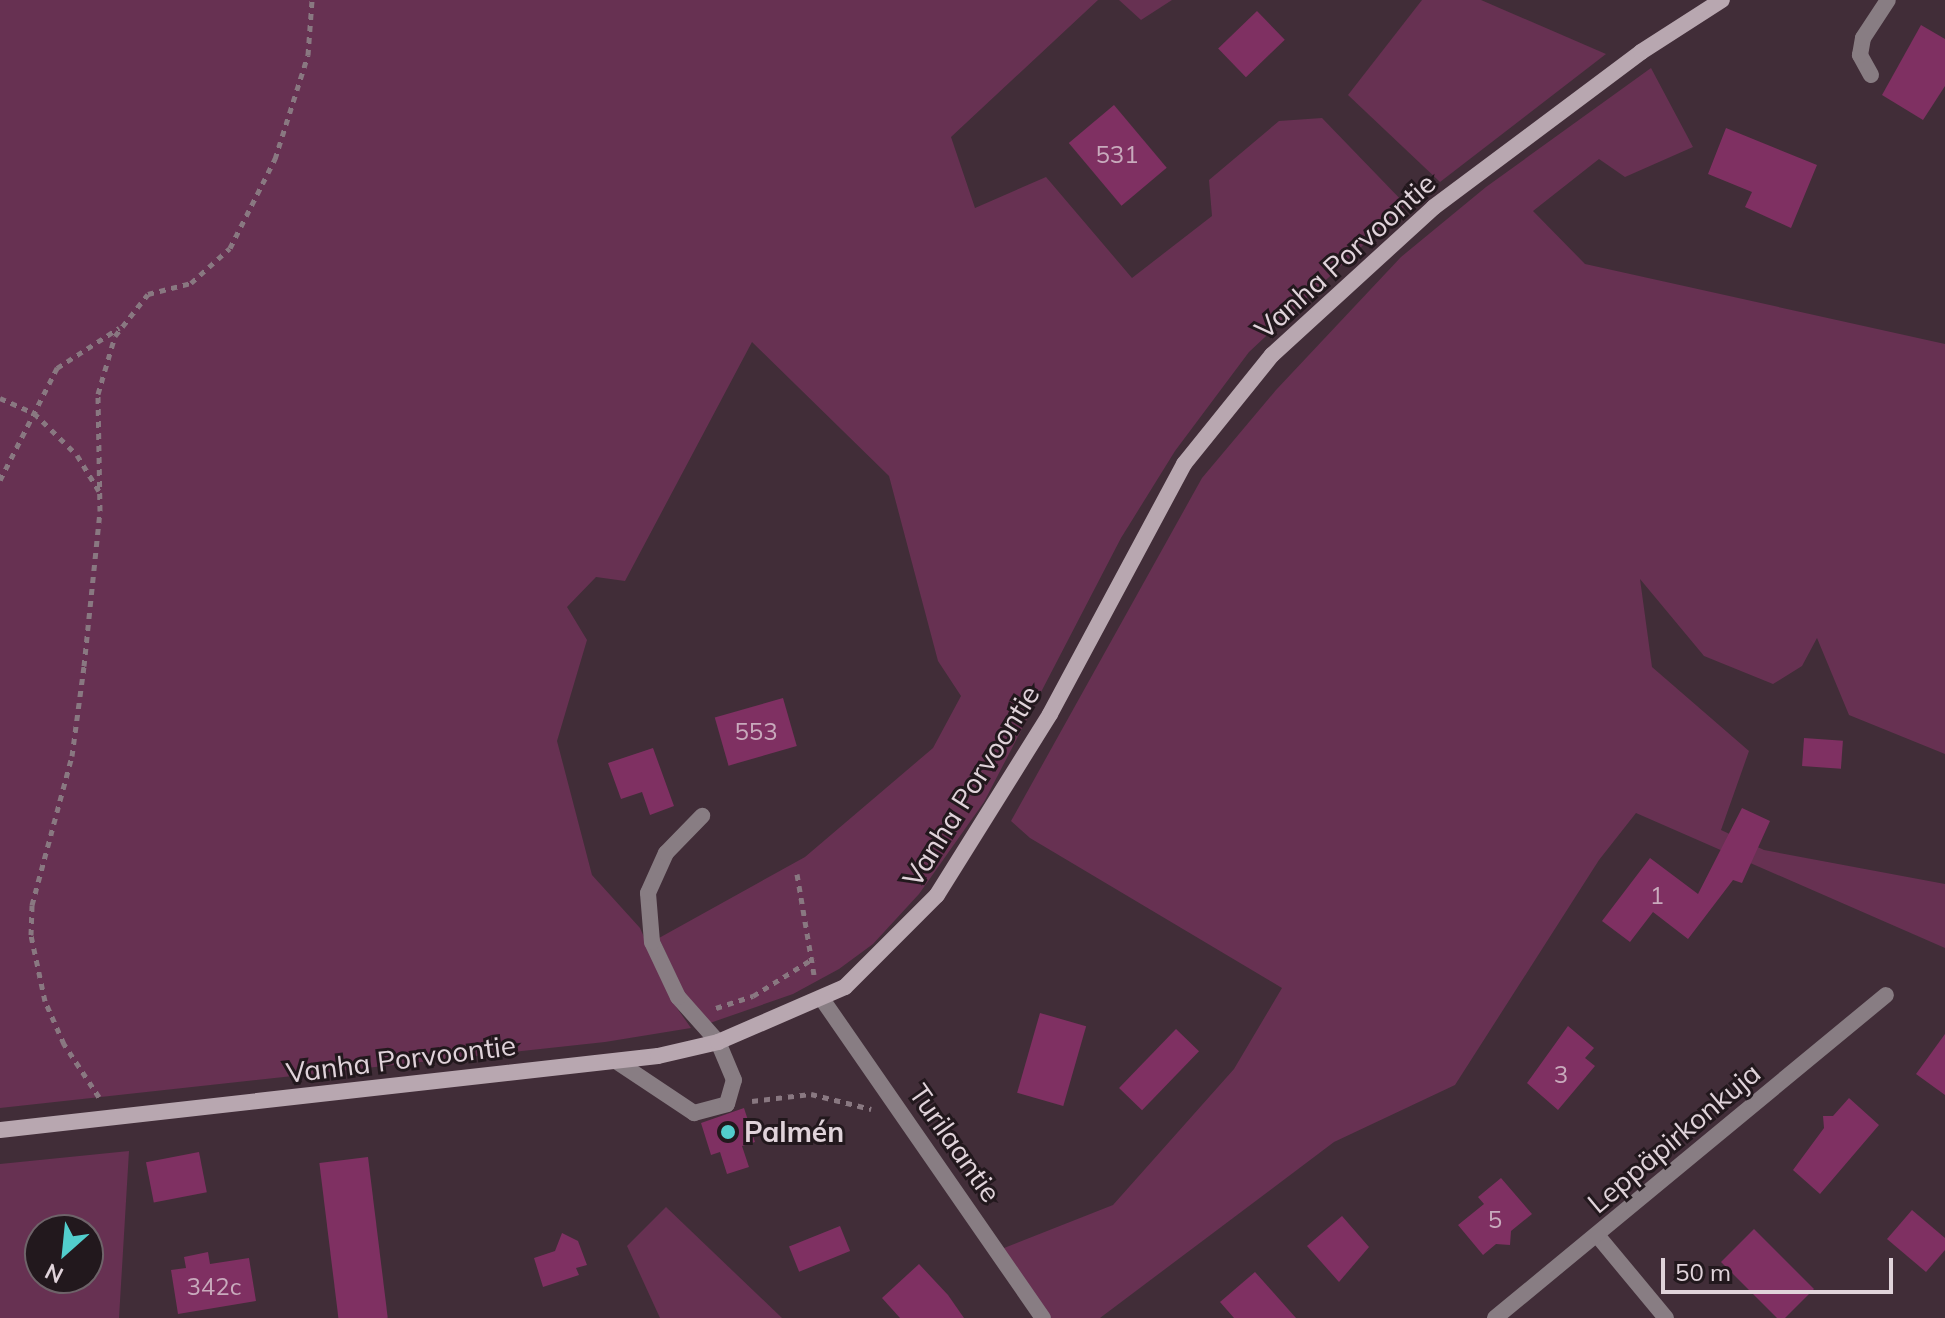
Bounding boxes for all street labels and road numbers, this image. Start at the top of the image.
street label: Vanha Porvoontie [1248,166,1442,346]
street label: Vanha Porvoontie [896,679,1046,893]
street label: Vanha Porvoontie [284,1028,518,1090]
street label: Leppäpirkonkuja [1581,1056,1767,1220]
street label: Turilaantie [902,1078,1008,1208]

